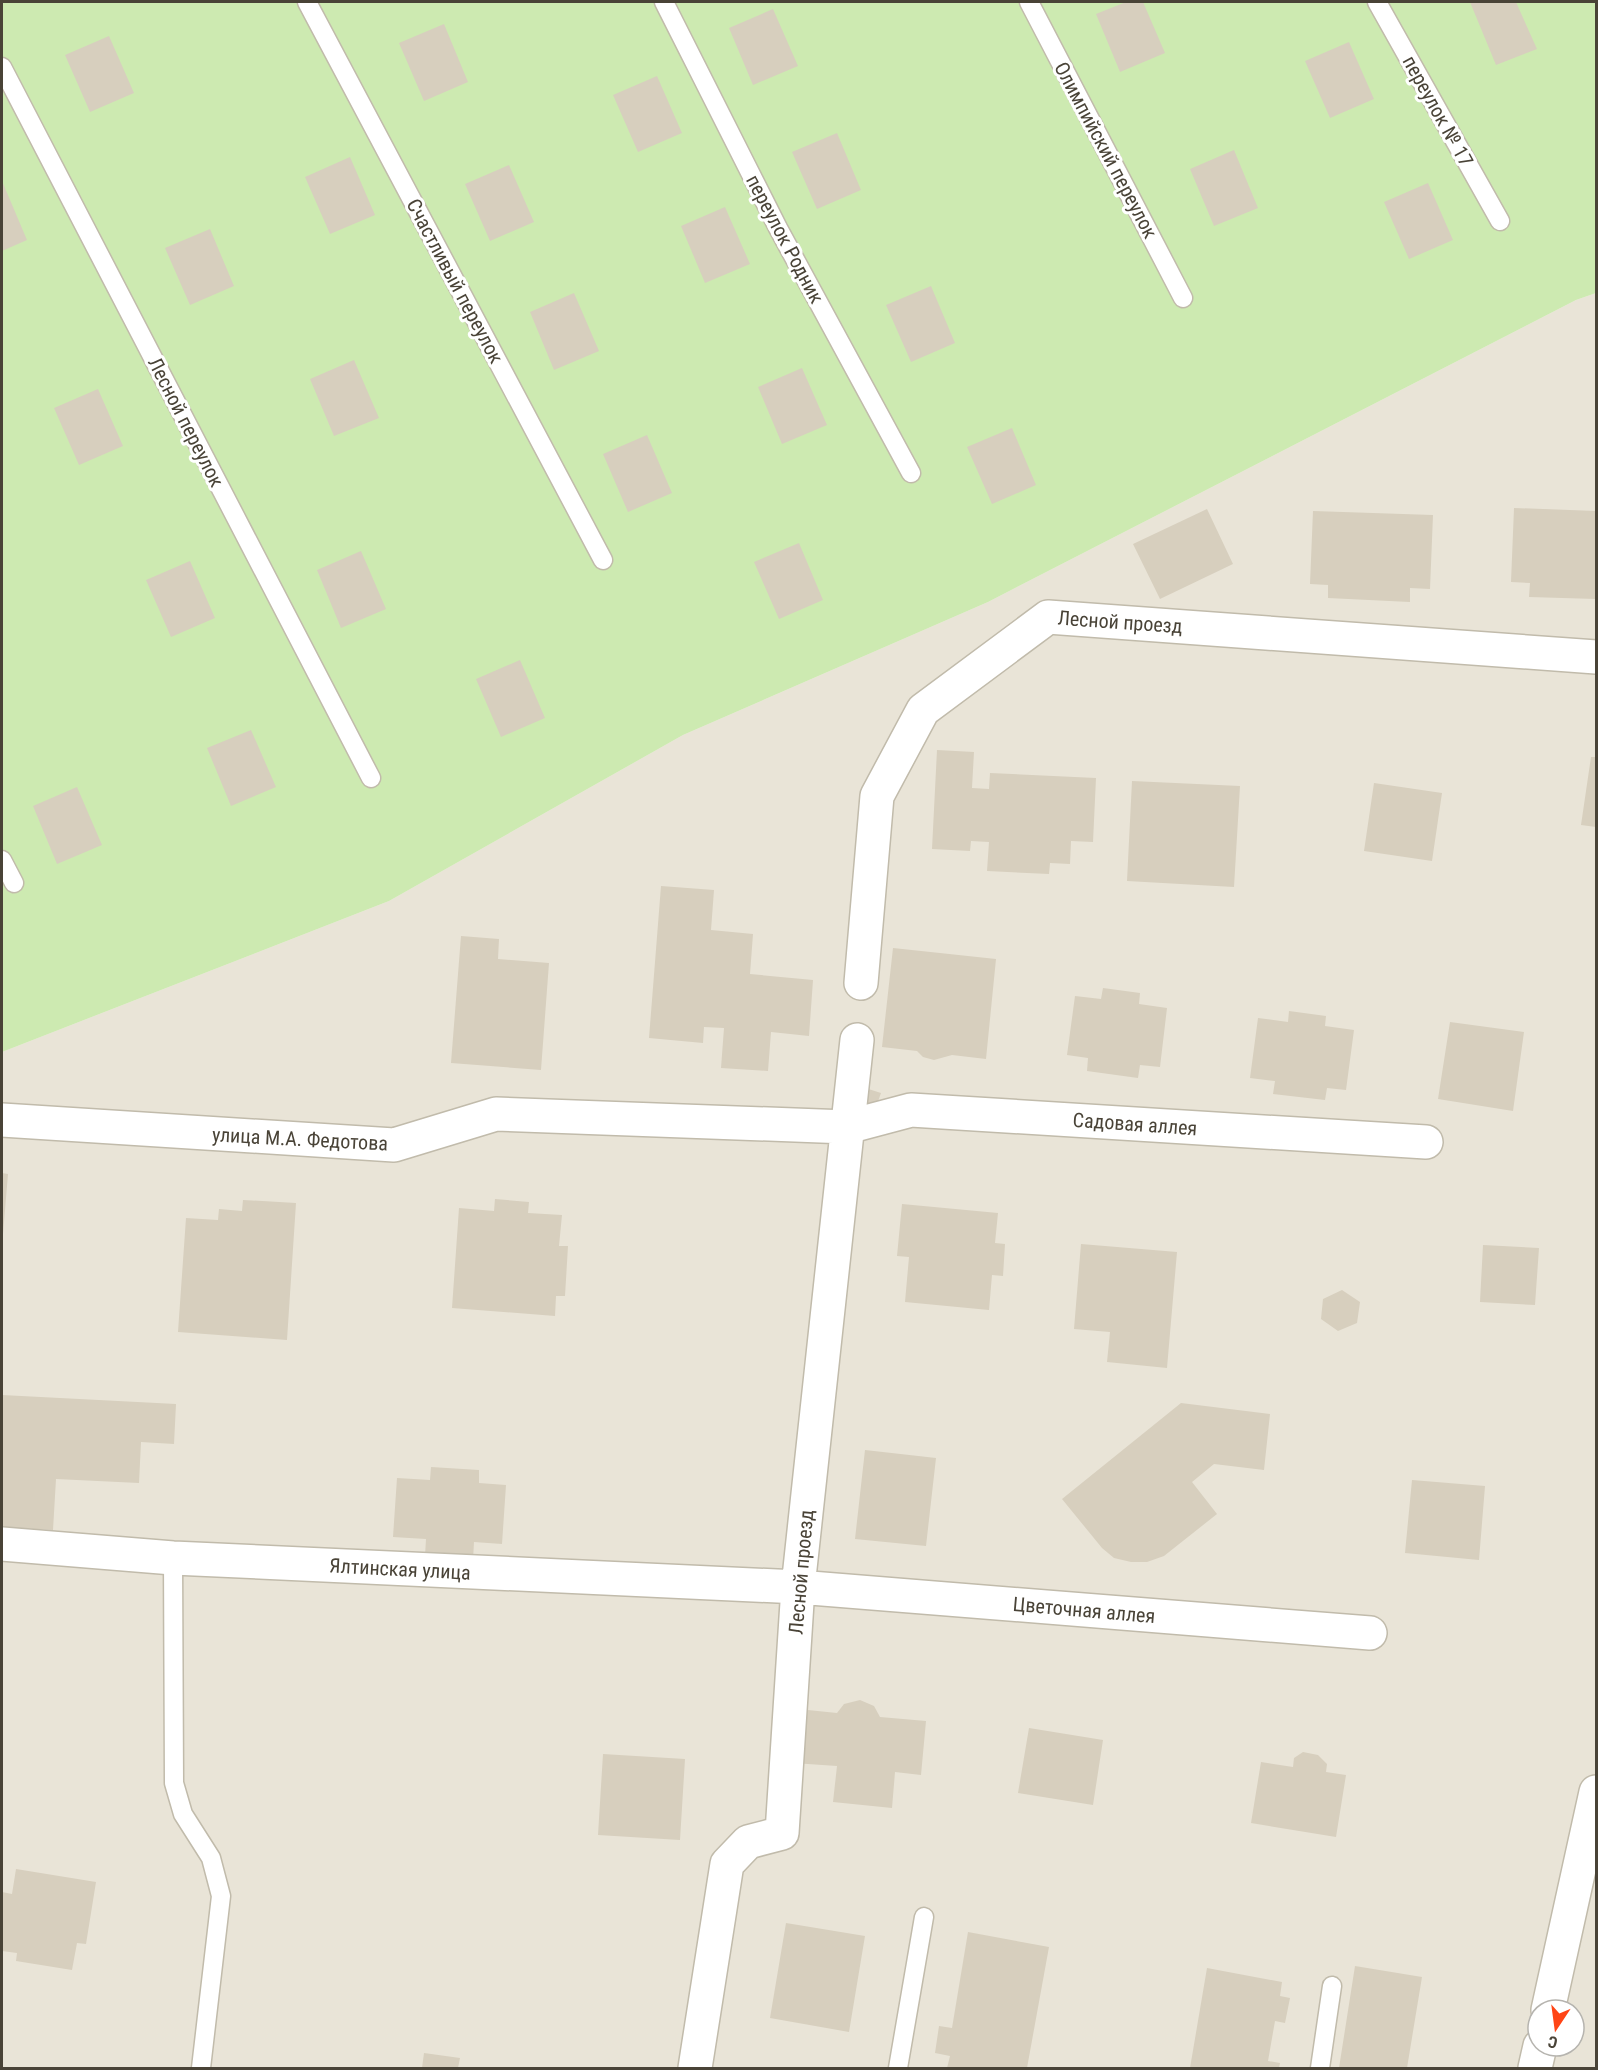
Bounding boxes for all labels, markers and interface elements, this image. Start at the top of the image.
street label: переулок № 17 [1398,51,1478,171]
street label: Олимпийский переулок [1049,58,1163,243]
street label: переулок Родник [741,171,829,308]
street label: Счастливый переулок [402,195,509,368]
street label: Лесной переулок [143,353,229,491]
street label: Лесной проезд [1057,606,1183,638]
street label: Садовая аллея [1072,1108,1198,1140]
street label: улица М.А. Федотова [211,1122,389,1156]
street label: Лесной проезд [784,1508,818,1635]
street label: Ялтинская улица [329,1553,471,1585]
street label: Цветочная аллея [1012,1592,1156,1628]
north arrow [1526,1998,1586,2058]
text: С [1546,2032,1559,2052]

